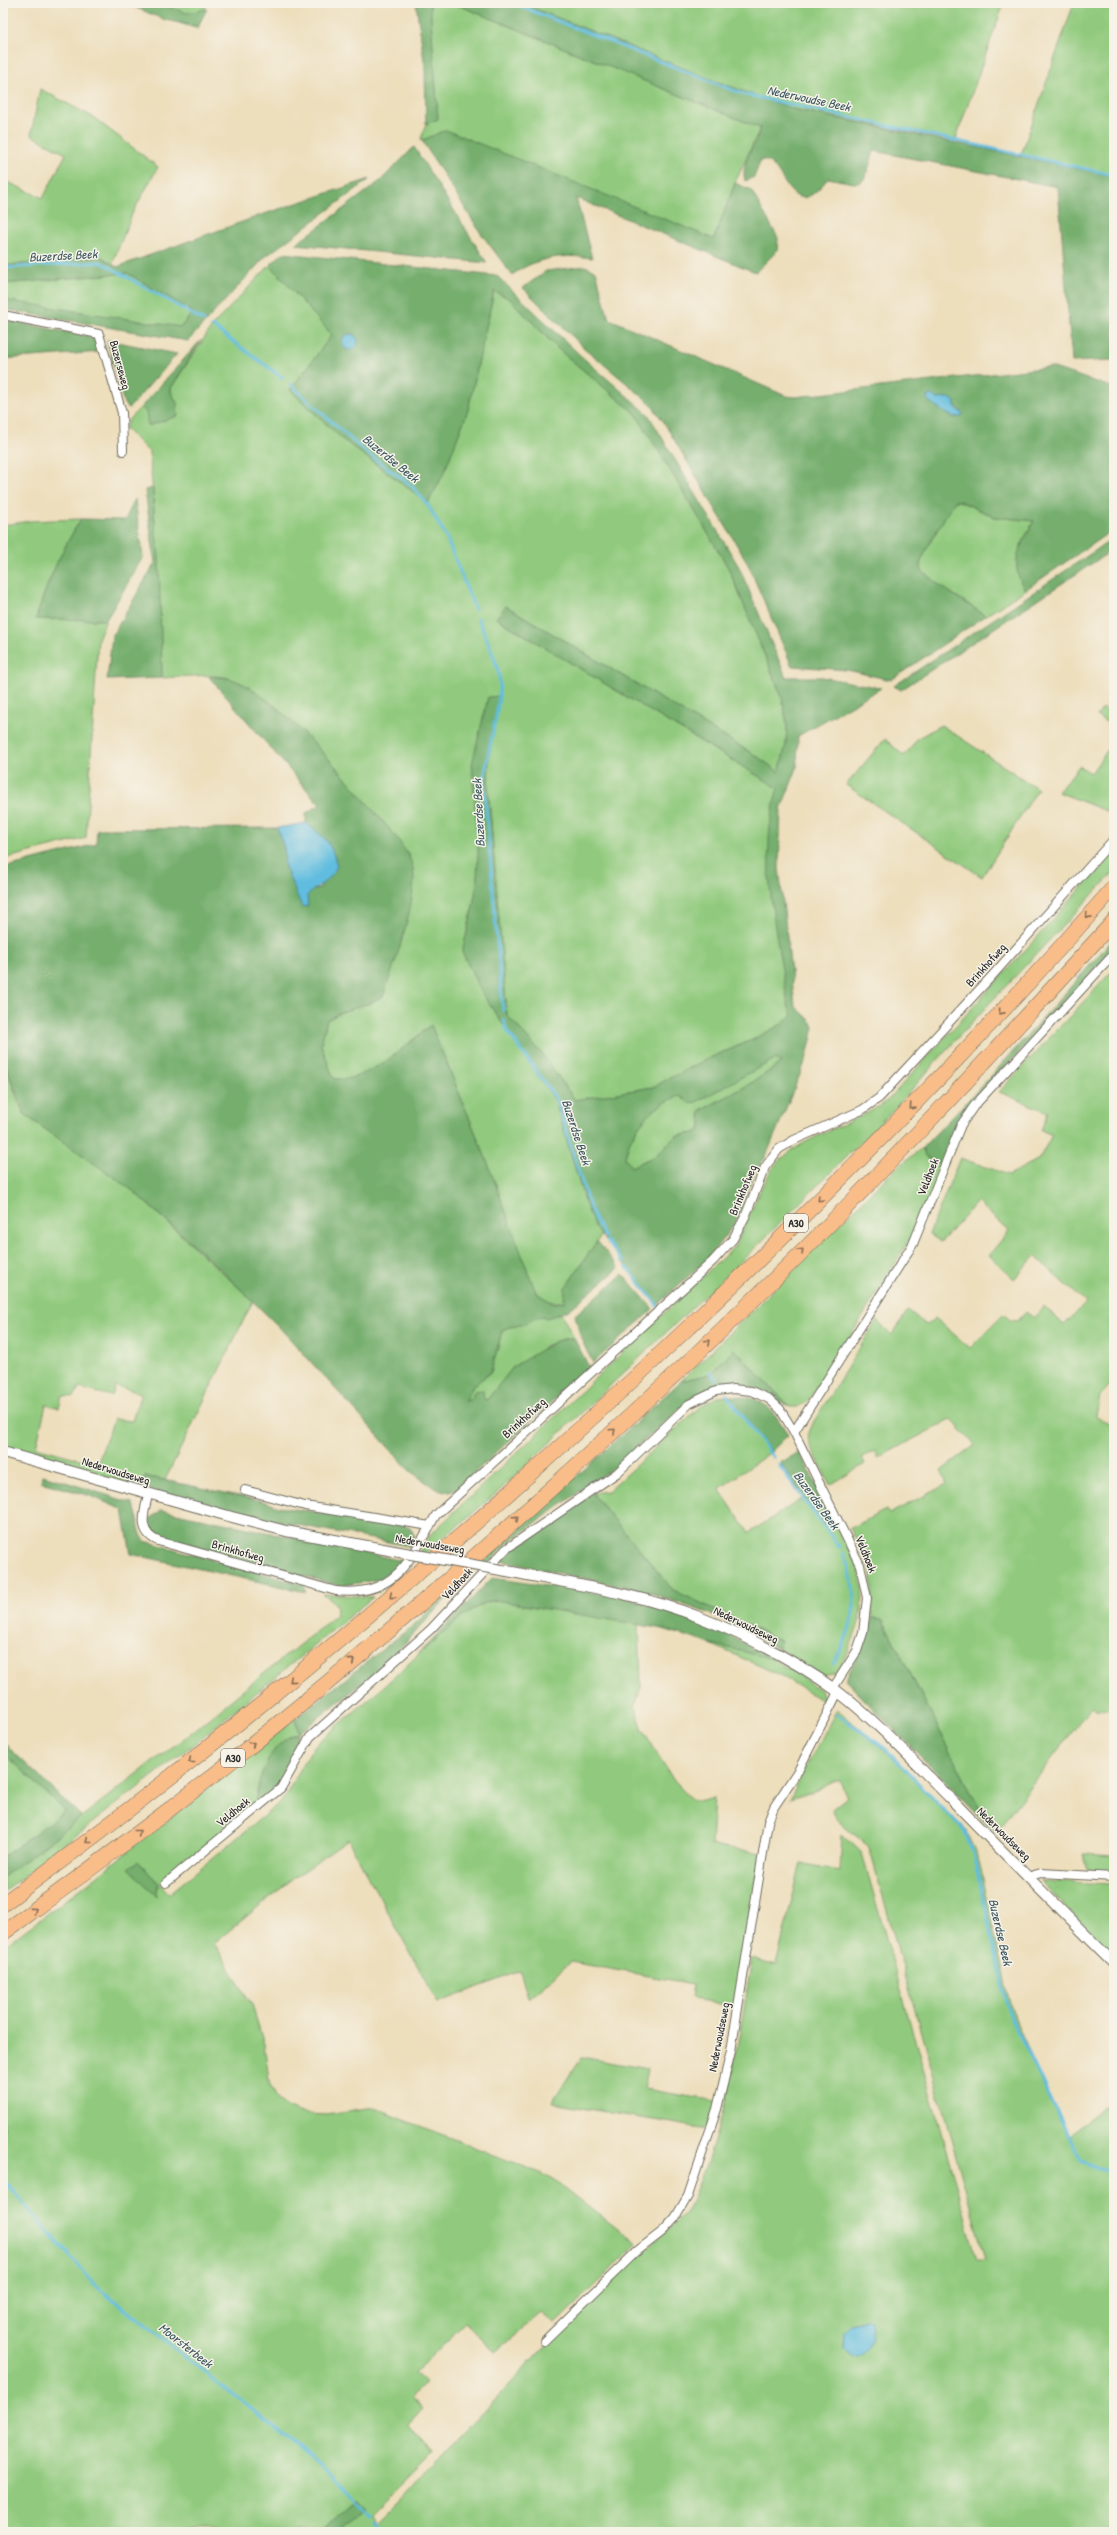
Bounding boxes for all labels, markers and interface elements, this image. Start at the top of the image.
water label: Nederwoudse Beek [766,80,854,116]
water label: Buzerdse Beek [29,244,99,266]
street label: Buzerseweg [106,338,135,391]
water label: Buzerdse Beek [359,430,424,487]
water label: Buzerdse Beek [467,777,489,847]
one-way arrow [1085,911,1093,919]
street label: Brinkhofweg [961,939,1010,990]
one-way arrow [998,1007,1005,1015]
water label: Buzerdse Beek [558,1097,597,1169]
one-way arrow [909,1102,916,1110]
street label: Veldhoek [912,1156,943,1198]
street label: Brinkhofweg [724,1162,761,1218]
one-way arrow [817,1194,825,1202]
road number: A30 [784,1214,808,1232]
one-way arrow [796,1248,804,1256]
one-way arrow [703,1339,711,1347]
street label: Brinkhofweg [498,1393,549,1442]
one-way arrow [608,1428,616,1436]
street label: Nederwoudseweg [80,1452,152,1489]
water label: Buzerdse Beek [790,1467,845,1534]
one-way arrow [511,1515,519,1522]
street label: Nederwoudseweg [394,1529,466,1558]
street label: Veldhoek [851,1533,882,1575]
street label: Brinkhofweg [210,1535,266,1566]
street label: Veldhoek [437,1564,476,1604]
one-way arrow [389,1591,396,1598]
street label: Nederwoudseweg [711,1602,781,1648]
one-way arrow [348,1658,355,1665]
one-way arrow [289,1675,297,1682]
one-way arrow [248,1742,255,1749]
road number: A30 [221,1749,245,1767]
one-way arrow [188,1756,195,1763]
street label: Veldhoek [212,1793,253,1830]
street label: Nederwoudseweg [974,1803,1035,1864]
one-way arrow [134,1830,141,1837]
one-way arrow [86,1836,93,1843]
water label: Buzerdse Beek [985,1897,1018,1969]
one-way arrow [30,1908,37,1915]
street label: Nederwoudseweg [703,2001,734,2073]
water label: Moorsterbeek [155,2318,218,2373]

